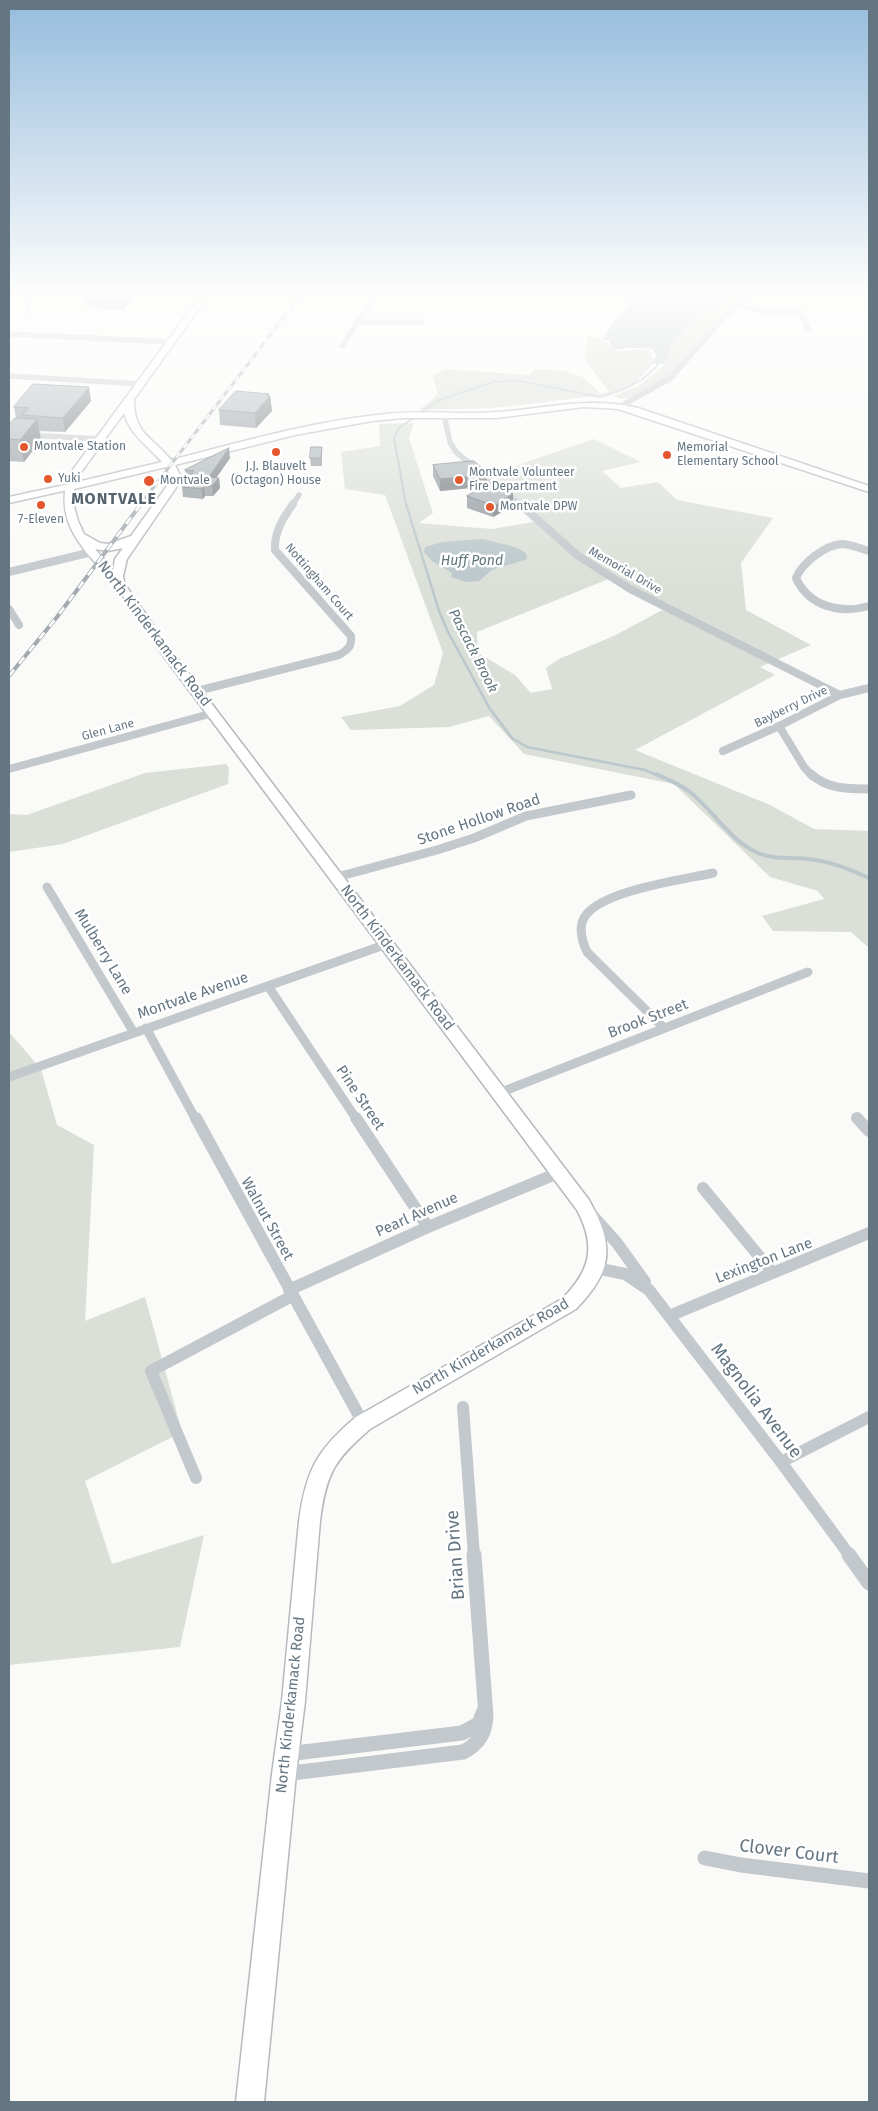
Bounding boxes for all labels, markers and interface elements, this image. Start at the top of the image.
place label: Montvale Station [34,440,126,454]
marker: Montvale Station [18,441,30,453]
place label: Memorial Elementary School [677,441,779,469]
marker: J.J. Blauvelt (Octagon) House [270,446,282,458]
marker: Memorial Elementary School [661,449,673,461]
place label: J.J. Blauvelt (Octagon) House [231,460,321,488]
place label: Montvale Volunteer Fire Department [469,466,575,494]
place label: Yuki [58,472,81,486]
marker: Yuki [42,473,54,485]
marker: Montvale [142,474,156,488]
place label: Montvale [160,474,210,488]
marker: Montvale Volunteer Fire Department [453,474,465,486]
district label: MONTVALE [70,490,158,510]
marker: 7-Eleven [35,499,47,511]
place label: Montvale DPW [500,500,577,514]
marker: Montvale DPW [484,501,496,513]
place label: 7-Eleven [18,513,64,527]
street label: Nottingham Court [282,541,356,623]
street label: Memorial Drive [586,544,664,598]
water label: Huff Pond [441,553,503,569]
street label: North Kinderkamack Road [93,558,215,710]
water label: Pascack Brook [445,606,501,696]
street label: Bayberry Drive [752,683,830,731]
street label: Glen Lane [80,716,136,744]
street label: Stone Hollow Road [415,791,543,849]
street label: North Kinderkamack Road [336,882,458,1034]
street label: Mulberry Lane [70,906,136,998]
street label: Montvale Avenue [135,969,251,1023]
street label: Brook Street [605,995,691,1043]
street label: Pine Street [332,1062,388,1134]
street label: Walnut Street [237,1174,297,1264]
street label: Pearl Avenue [373,1189,461,1241]
street label: Lexington Lane [713,1234,815,1288]
street label: North Kinderkamack Road [410,1295,572,1399]
street label: Magnolia Avenue [706,1339,806,1463]
street label: Brian Drive [442,1509,470,1601]
street label: North Kinderkamack Road [273,1616,309,1794]
street label: Clover Court [738,1835,840,1869]

